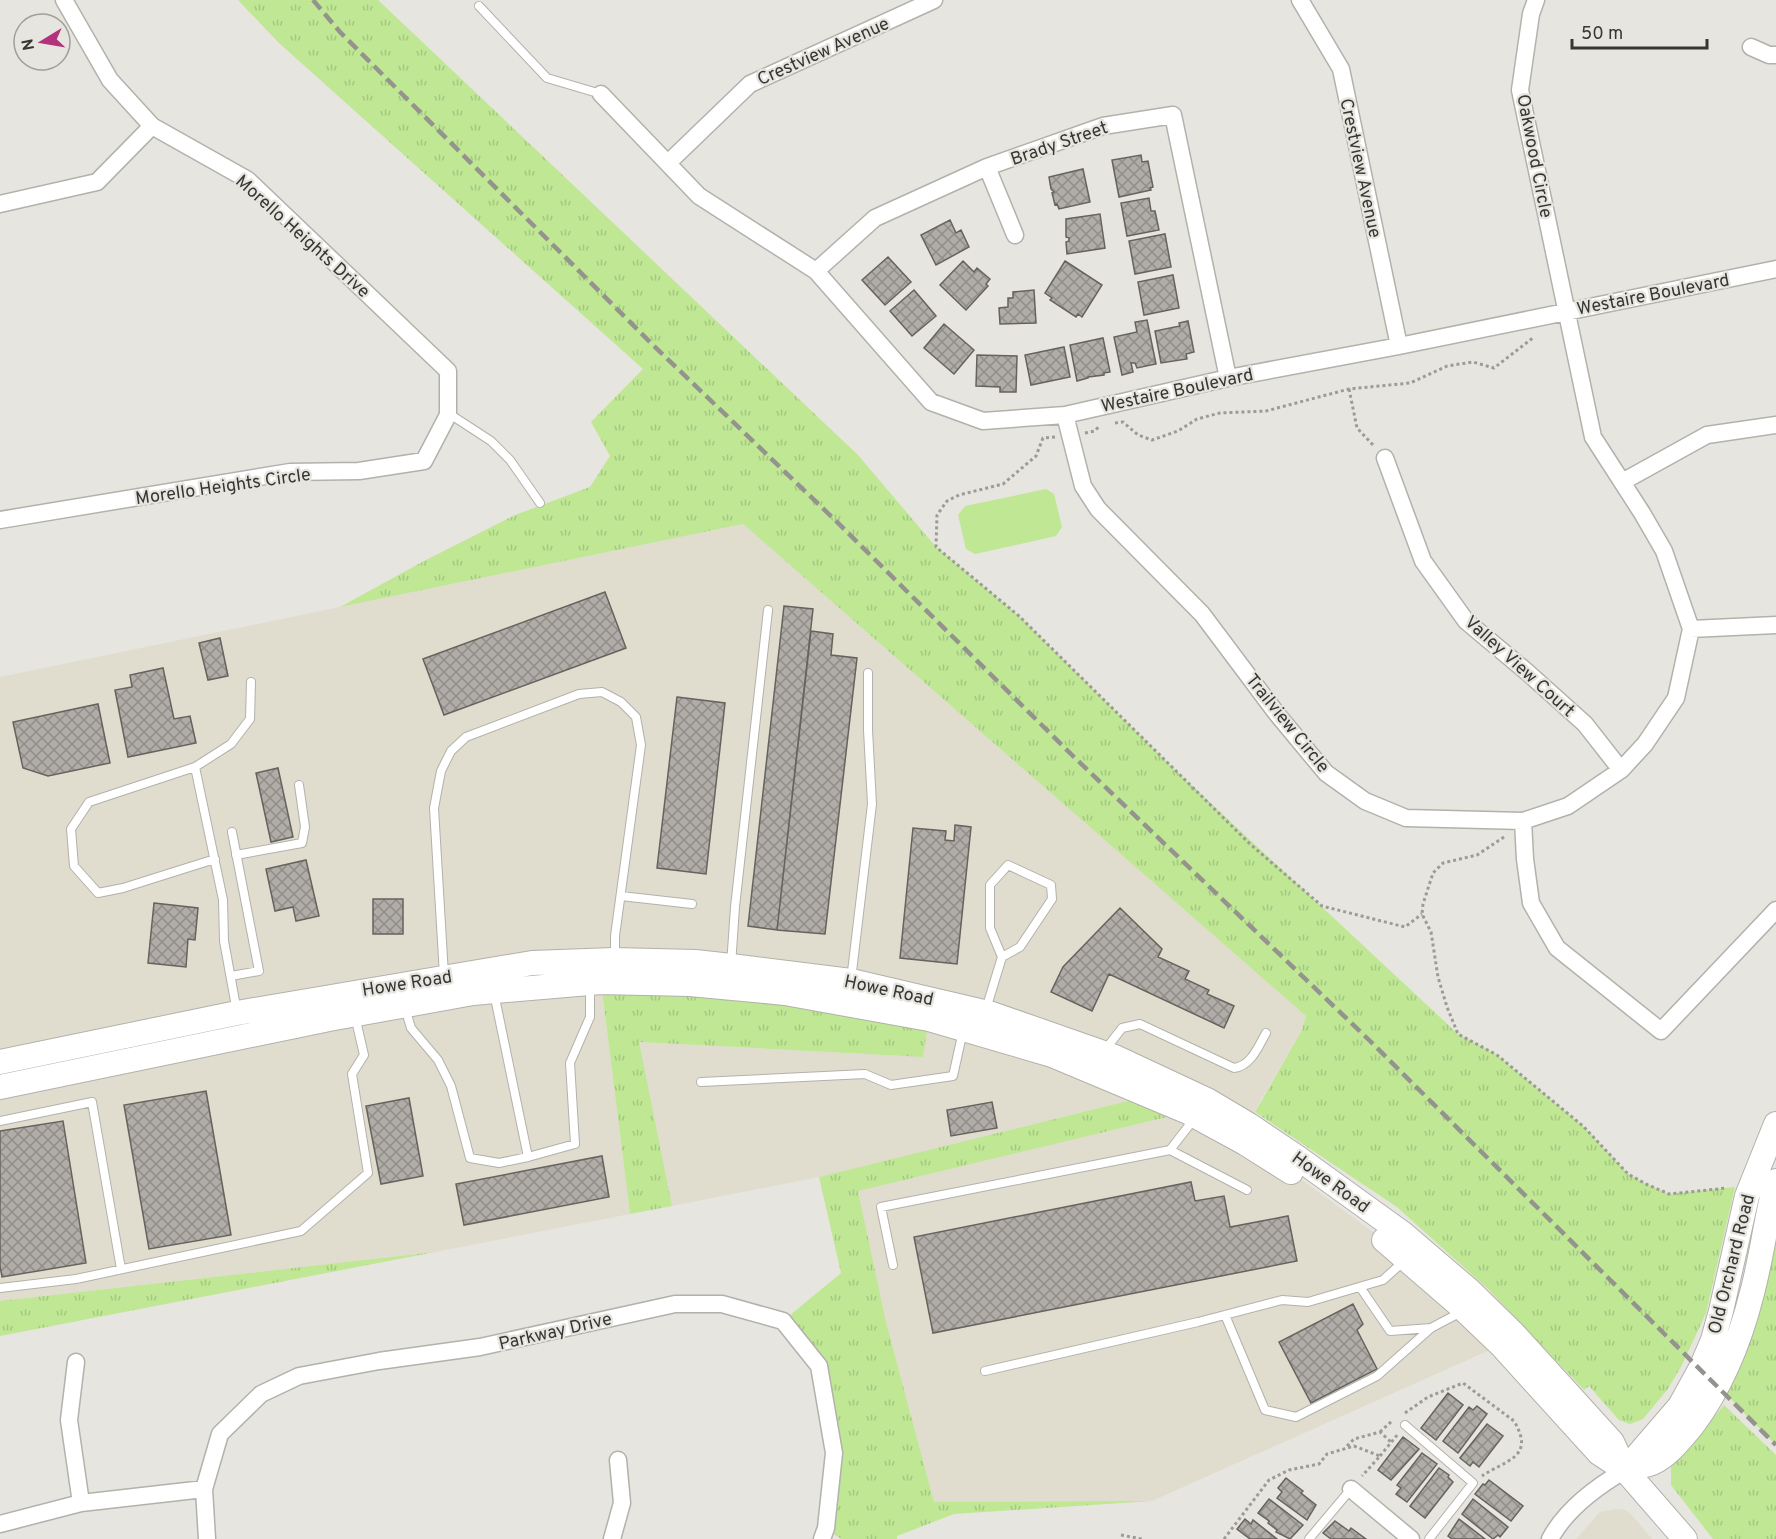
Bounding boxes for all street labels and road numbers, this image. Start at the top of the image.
street label: Crestview Avenue [754,13,893,92]
street label: Oakwood Circle [1510,93,1557,220]
street label: Crestview Avenue [1333,96,1386,240]
street label: Brady Street [1008,117,1111,172]
street label: Morello Heights Drive [230,171,374,304]
street label: Westaire Boulevard [1575,269,1732,322]
street label: Westaire Boulevard [1099,364,1256,419]
street label: Morello Heights Circle [134,464,312,511]
street label: Valley View Court [1459,611,1579,723]
street label: Trailview Circle [1240,670,1334,778]
street label: Howe Road [361,966,454,1003]
street label: Howe Road [842,971,935,1012]
street label: Howe Road [1287,1147,1374,1219]
street label: Old Orchard Road [1704,1192,1761,1337]
street label: Parkway Drive [497,1308,614,1357]

